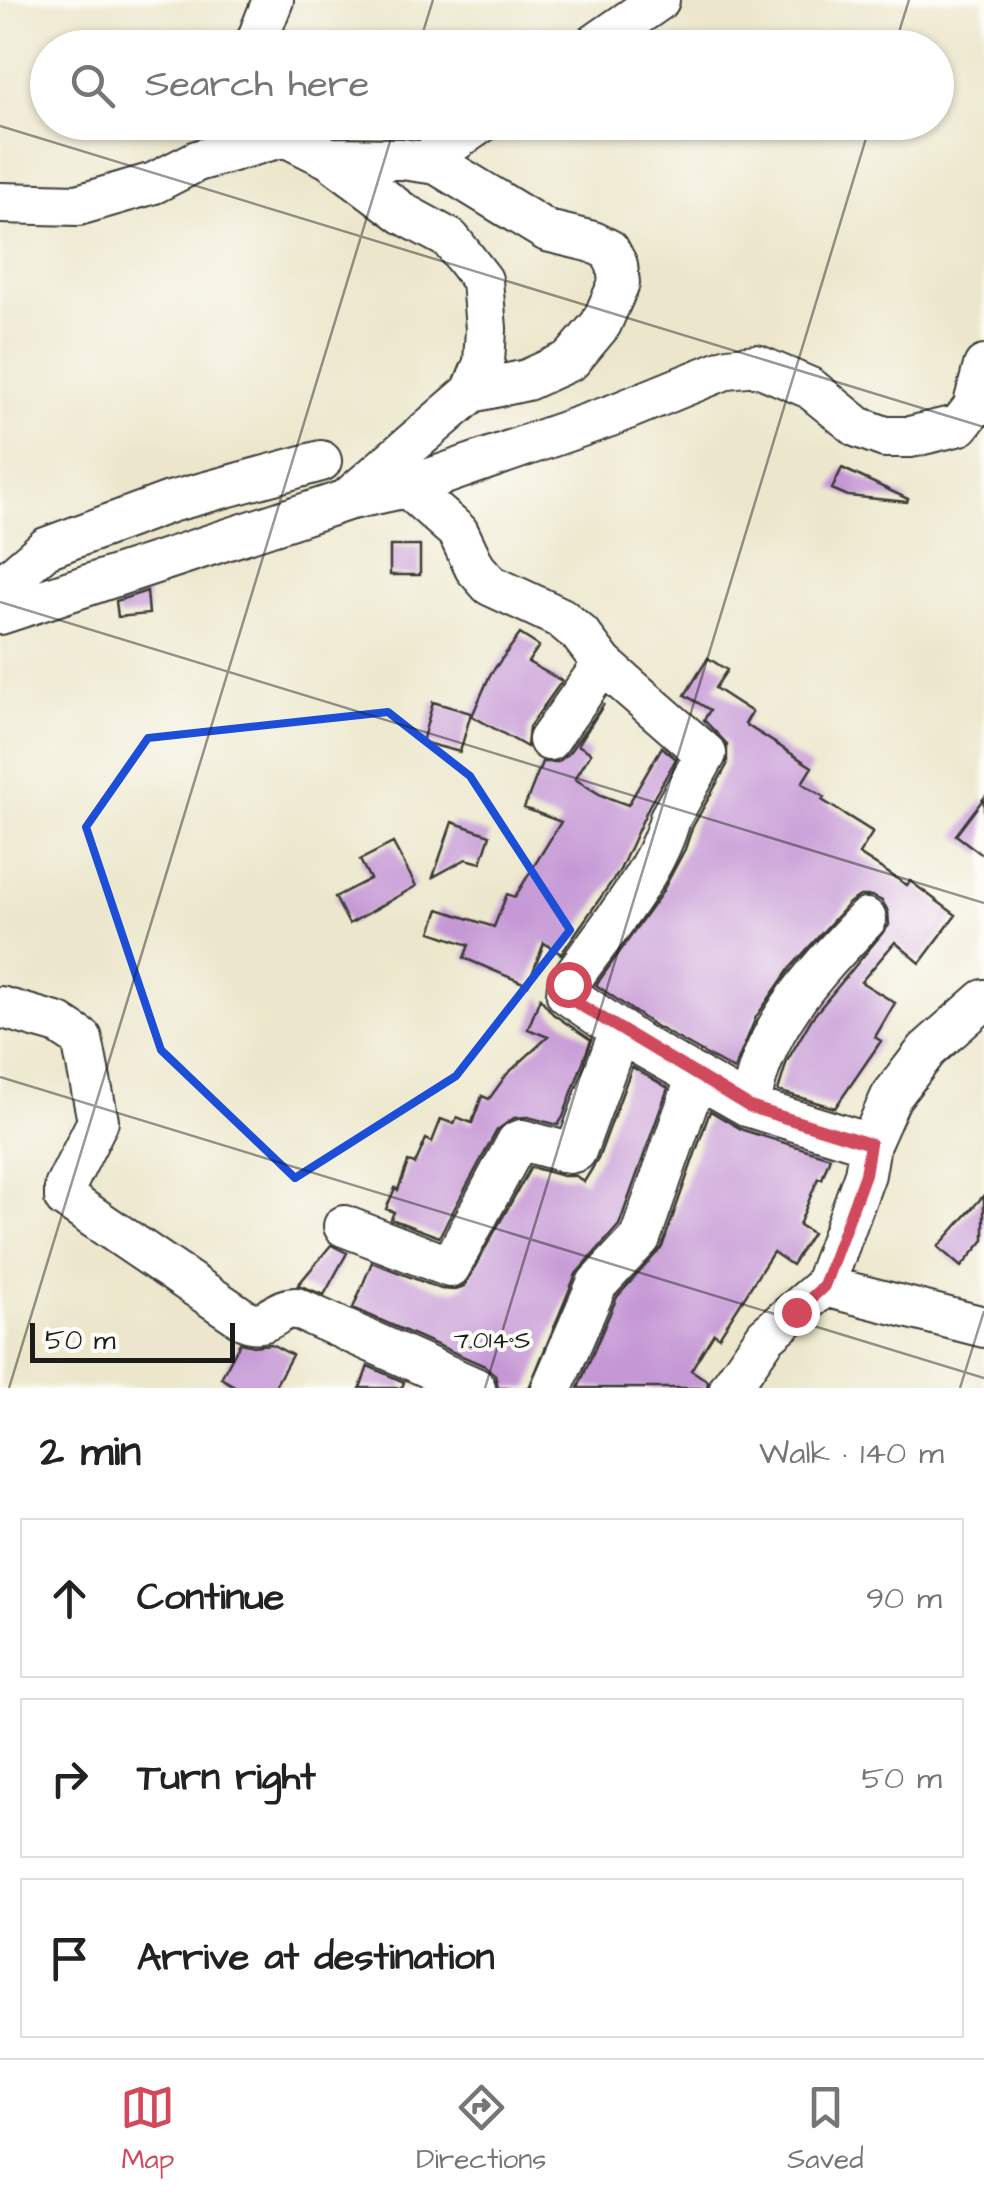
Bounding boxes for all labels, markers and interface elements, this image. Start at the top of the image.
search box [30,30,954,140]
icon: search [65,58,120,113]
text: Search here [145,59,369,111]
route start [546,962,592,1008]
route end [774,1290,820,1336]
scale bar [30,1318,235,1362]
text: 50 m [45,1321,116,1360]
text: 7.014°S [454,1323,530,1358]
text: 2 min [40,1424,141,1482]
text: Walk · 140 m [759,1431,944,1476]
icon: ahead [42,1571,97,1626]
text: Continue [137,1572,284,1624]
text: 90 m [866,1576,942,1621]
icon: right [42,1751,97,1806]
text: Turn right [137,1752,316,1804]
text: 50 m [861,1756,942,1801]
icon: arrive [42,1931,97,1986]
text: Arrive at destination [137,1932,494,1984]
tab: Map [120,2080,175,2179]
tab: Directions [416,2080,546,2179]
tab: Saved [787,2080,864,2179]

